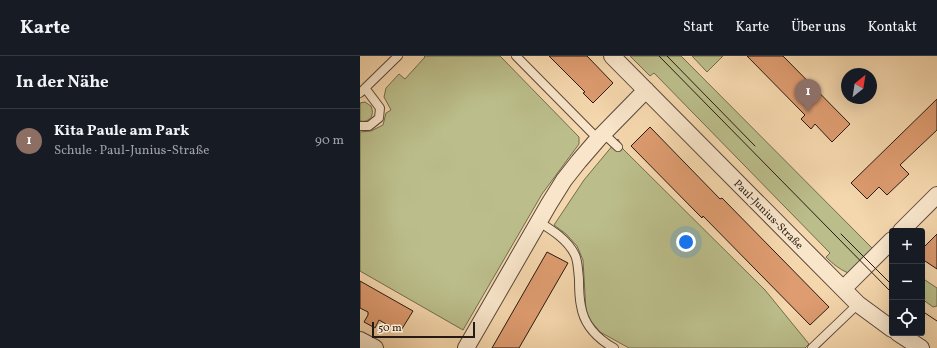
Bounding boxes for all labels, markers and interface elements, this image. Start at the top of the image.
text: Karte [20,15,70,41]
text: Start [683,18,713,37]
text: Karte [735,18,769,37]
text: Über uns [791,18,846,37]
text: Kontakt [868,18,917,37]
north arrow [841,68,877,104]
text: In der Nähe [16,71,109,94]
pin: 1 [795,79,821,112]
text: Kita Paule am Park [54,121,189,142]
text: 1 [26,132,32,150]
text: 90 m [315,132,344,150]
text: Schule · Paul-Junius-Straße [54,142,209,160]
street label: Paul-Junius-Straße [730,177,806,253]
map controls [889,228,925,336]
button: + [889,228,925,264]
your location [676,232,696,252]
button: − [889,264,925,300]
button: locate [889,300,925,336]
scale bar [372,320,475,339]
text: 50 m [378,321,402,336]

